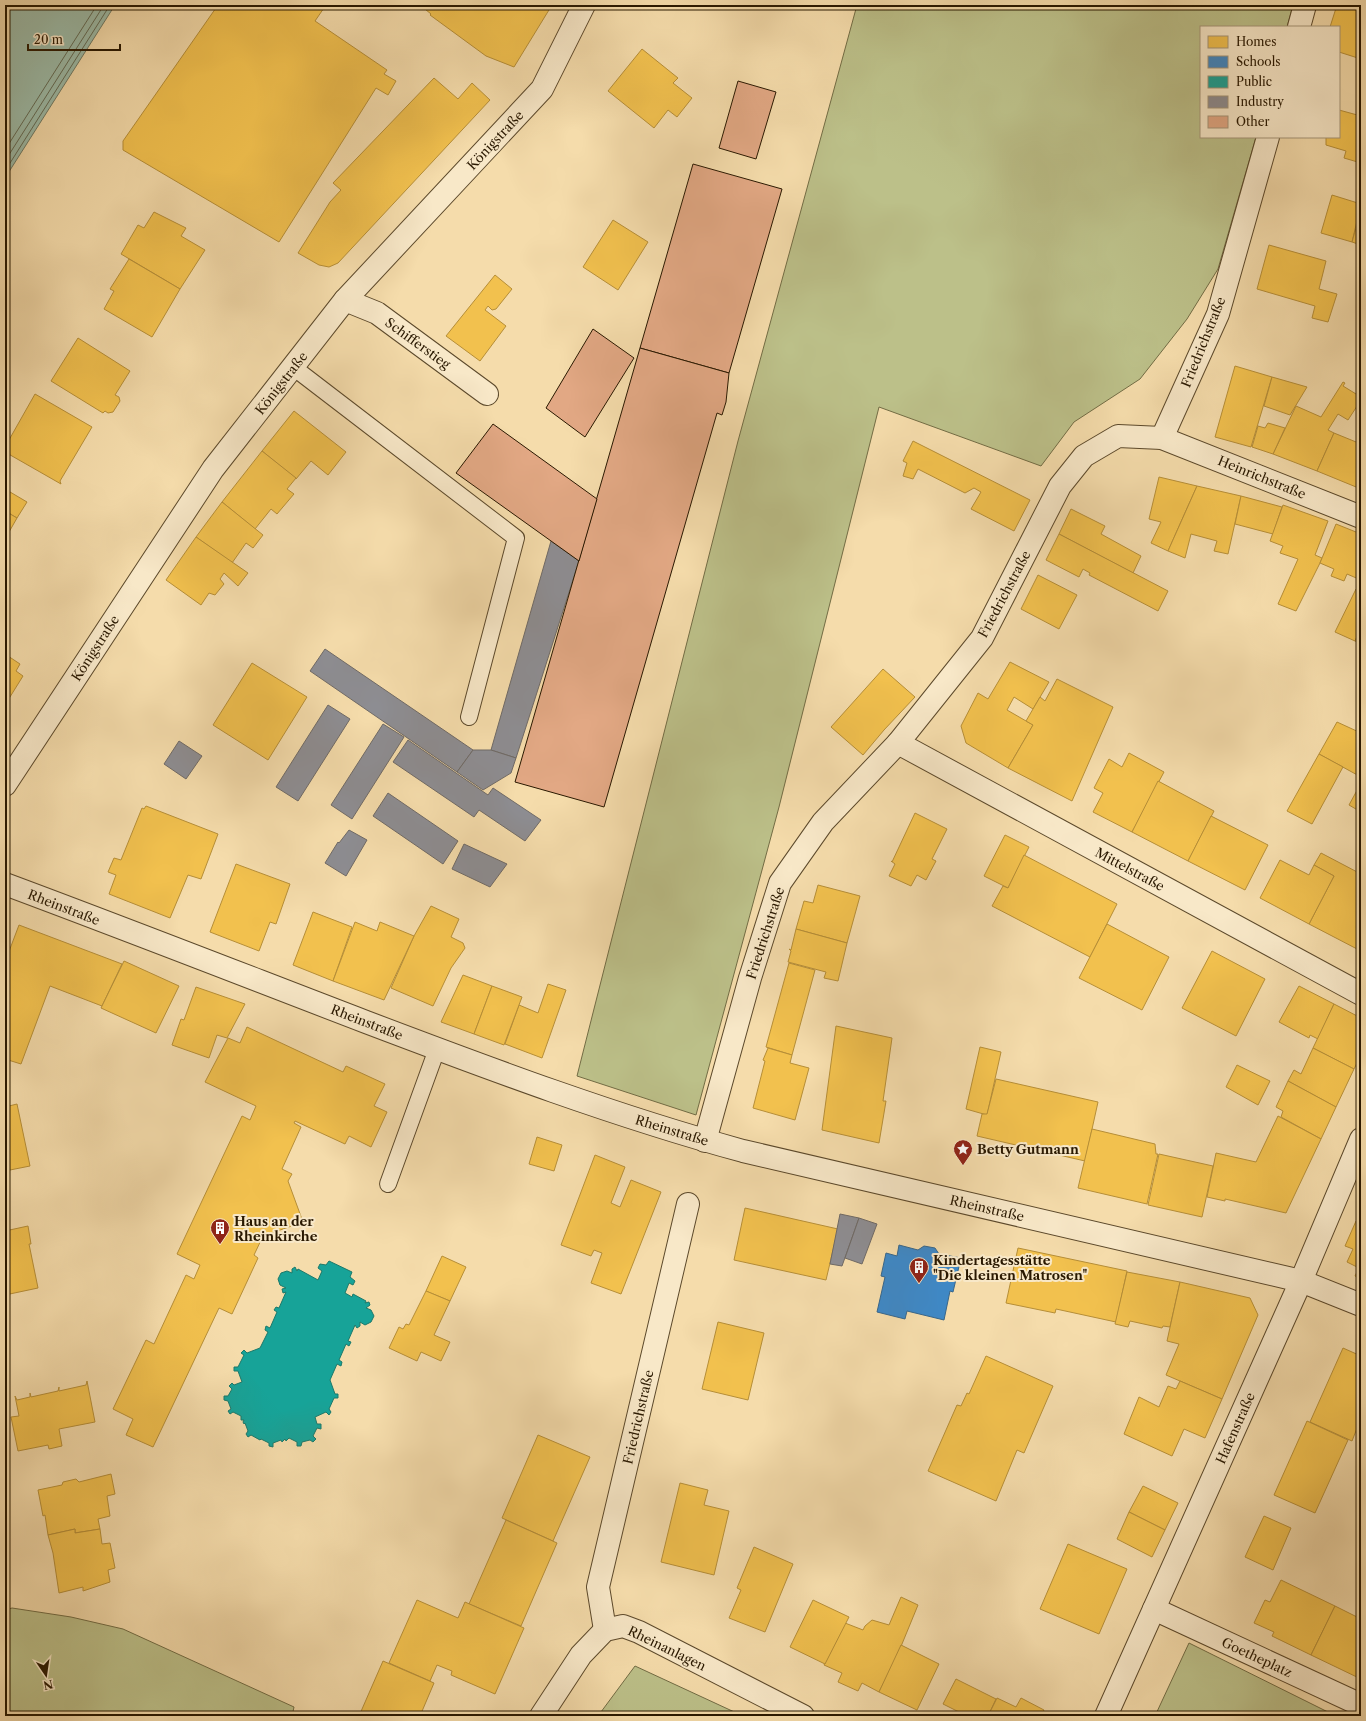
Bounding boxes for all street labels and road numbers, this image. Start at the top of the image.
street label: Königstraße [463,107,527,173]
street label: Friedrichstraße [1178,294,1228,390]
street label: Schifferstieg [382,314,454,372]
street label: Königstraße [251,348,311,418]
street label: Heinrichstraße [1216,452,1308,502]
street label: Friedrichstraße [974,548,1034,640]
street label: Königstraße [68,612,122,684]
street label: Mittelstraße [1093,844,1167,894]
street label: Friedrichstraße [743,885,787,981]
street label: Rheinstraße [26,886,102,928]
street label: Rheinstraße [329,1001,405,1043]
street label: Rheinstraße [633,1111,711,1149]
street label: Rheinstraße [948,1192,1026,1224]
street label: Friedrichstraße [619,1368,657,1466]
street label: Hafenstraße [1212,1390,1258,1466]
street label: Rheinanlagen [625,1622,709,1674]
street label: Goetheplatz [1219,1634,1295,1680]

